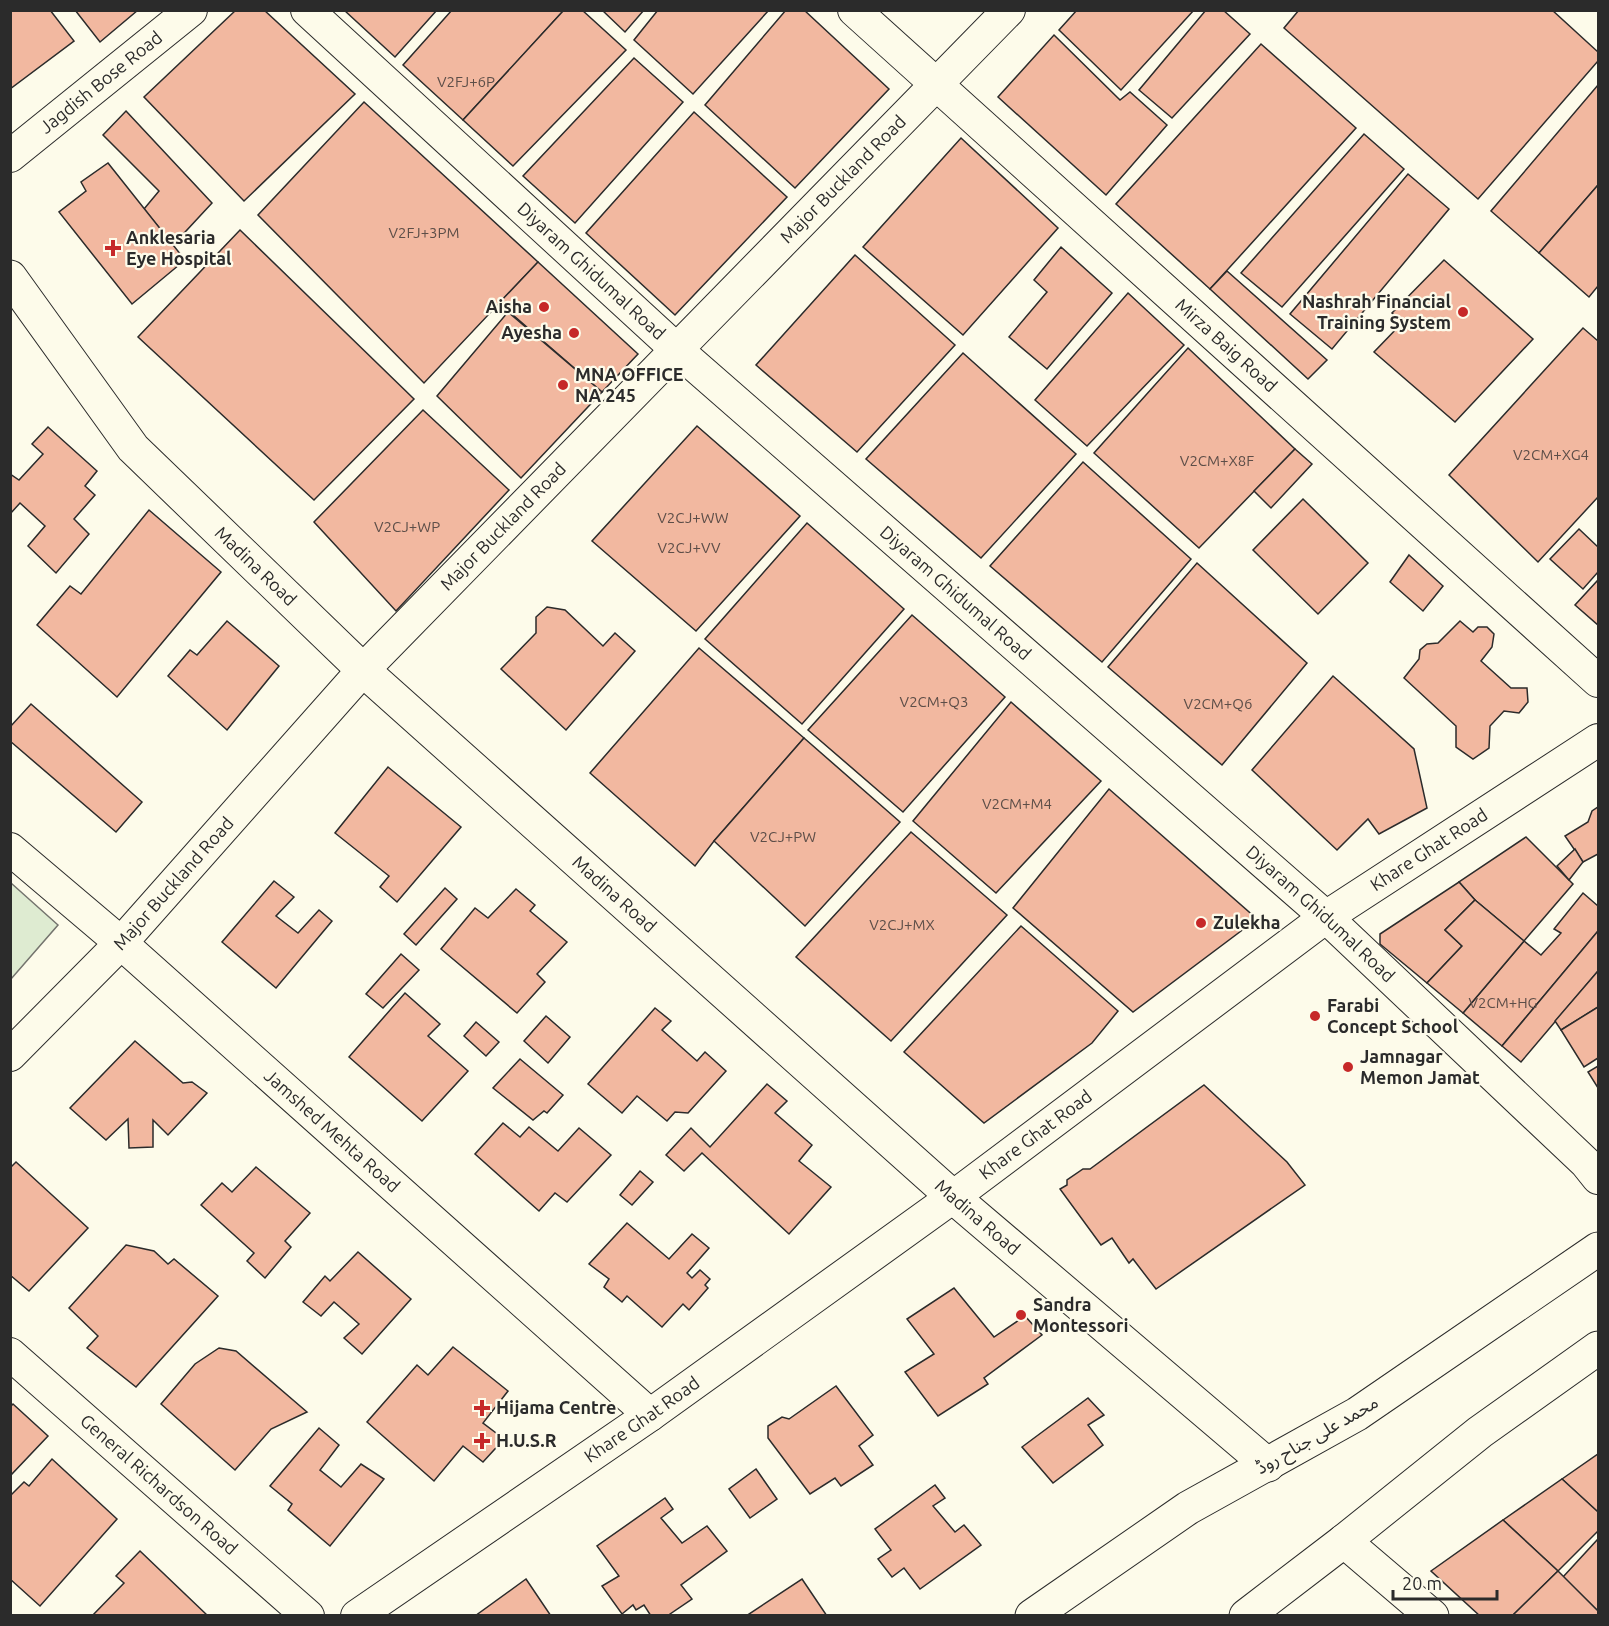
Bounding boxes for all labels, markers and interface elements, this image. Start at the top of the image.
street label: Jagdish Bose Road [35,27,165,137]
house number: V2FJ+6P [437,73,495,90]
street label: Major Buckland Road [776,111,909,247]
street label: Diyaram Ghidumal Road [514,198,670,343]
house number: V2FJ+3PM [388,224,460,241]
place label: Anklesaria Eye Hospital [126,227,232,268]
marker: Anklesaria Eye Hospital [104,239,122,257]
place label: Nashrah Financial Training System [1302,291,1452,332]
street label: Mirza Baig Road [1172,294,1282,396]
place label: Aisha [486,296,532,316]
marker: Aisha [537,300,551,314]
marker: Nashrah Financial Training System [1456,305,1470,319]
place label: Ayesha [501,322,562,342]
marker: Ayesha [567,326,581,340]
place label: MNA OFFICE NA 245 [575,364,684,405]
marker: MNA OFFICE NA 245 [556,378,570,392]
house number: V2CM+XG4 [1513,446,1589,463]
house number: V2CM+X8F [1180,452,1254,469]
street label: Major Buckland Road [436,458,569,594]
house number: V2CJ+WW [657,509,729,526]
house number: V2CJ+WP [374,518,440,535]
street label: Diyaram Ghidumal Road [877,521,1035,663]
street label: Madina Road [212,522,301,609]
house number: V2CJ+VV [658,539,721,556]
house number: V2CM+Q3 [900,693,968,710]
house number: V2CM+Q6 [1184,695,1252,712]
house number: V2CM+M4 [982,795,1052,812]
street label: Khare Ghat Road [1366,804,1491,894]
street label: Major Buckland Road [109,813,237,953]
house number: V2CJ+PW [750,828,816,845]
street label: Diyaram Ghidumal Road [1243,841,1399,986]
street label: Madina Road [569,851,661,936]
place label: Zulekha [1213,912,1281,932]
house number: V2CJ+MX [869,916,935,933]
marker: Zulekha [1194,916,1208,930]
house number: V2CM+HG [1468,994,1538,1011]
place label: Farabi Concept School [1327,995,1459,1036]
marker: Farabi Concept School [1308,1009,1322,1023]
place label: Jamnagar Memon Jamat [1360,1046,1480,1087]
marker: Jamnagar Memon Jamat [1341,1060,1355,1074]
street label: Jamshed Mehta Road [261,1065,404,1196]
street label: Khare Ghat Road [975,1085,1095,1183]
street label: Madina Road [931,1175,1024,1258]
place label: Sandra Montessori [1033,1294,1128,1335]
marker: Sandra Montessori [1014,1308,1028,1322]
street label: Khare Ghat Road [580,1372,703,1466]
street label: محمد علی جناح روڈ [1252,1391,1383,1481]
place label: Hijama Centre [496,1397,616,1417]
marker: Hijama Centre [473,1399,491,1417]
street label: General Richardson Road [77,1410,242,1558]
place label: H.U.S.R [496,1430,557,1450]
marker: H.U.S.R [473,1432,491,1450]
scale bar [1393,1563,1496,1601]
text: 20 m [1402,1573,1442,1593]

